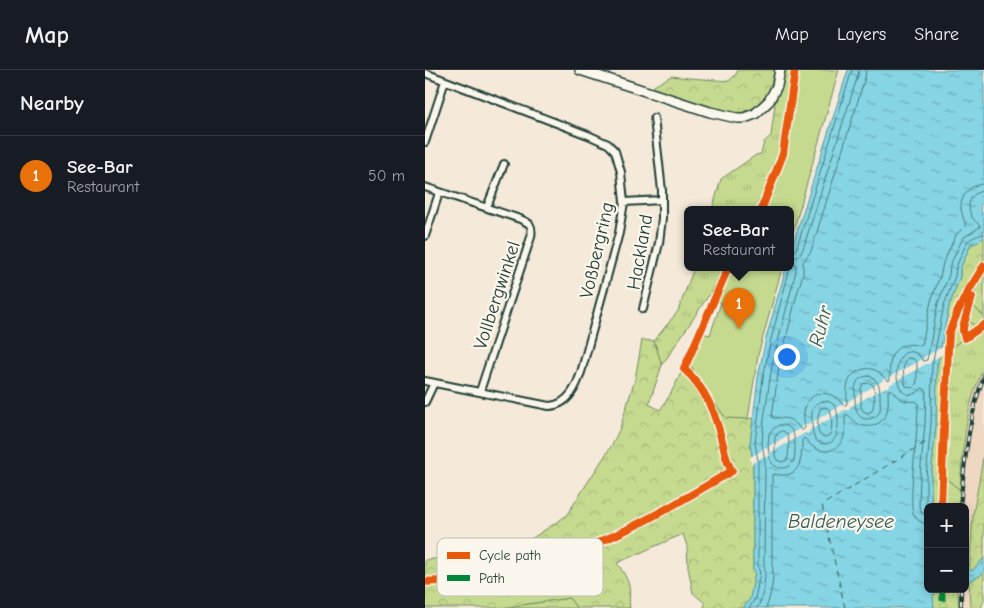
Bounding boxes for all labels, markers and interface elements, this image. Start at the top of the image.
text: Map [25,21,69,49]
text: Map [775,24,809,45]
text: Layers [837,24,886,45]
text: Share [914,24,959,45]
text: Nearby [20,91,84,115]
text: See-Bar [67,156,133,178]
text: 1 [33,167,39,185]
text: 50 m [368,167,405,185]
text: Restaurant [67,178,139,196]
street label: Voßbergring [575,200,619,301]
popup [684,206,794,271]
street label: Hackland [623,213,657,292]
text: See-Bar [703,219,769,241]
street label: Vollbergwinkel [469,238,525,352]
text: Restaurant [703,241,775,259]
pin: 1 [723,288,755,329]
water label: Ruhr [804,302,837,349]
your location [774,344,800,370]
map controls [924,503,969,593]
button: + [924,503,969,548]
water label: Baldeneysee [788,510,894,533]
legend [437,538,603,596]
text: Cycle path [479,547,541,564]
button: − [924,548,969,593]
text: Path [479,570,505,587]

